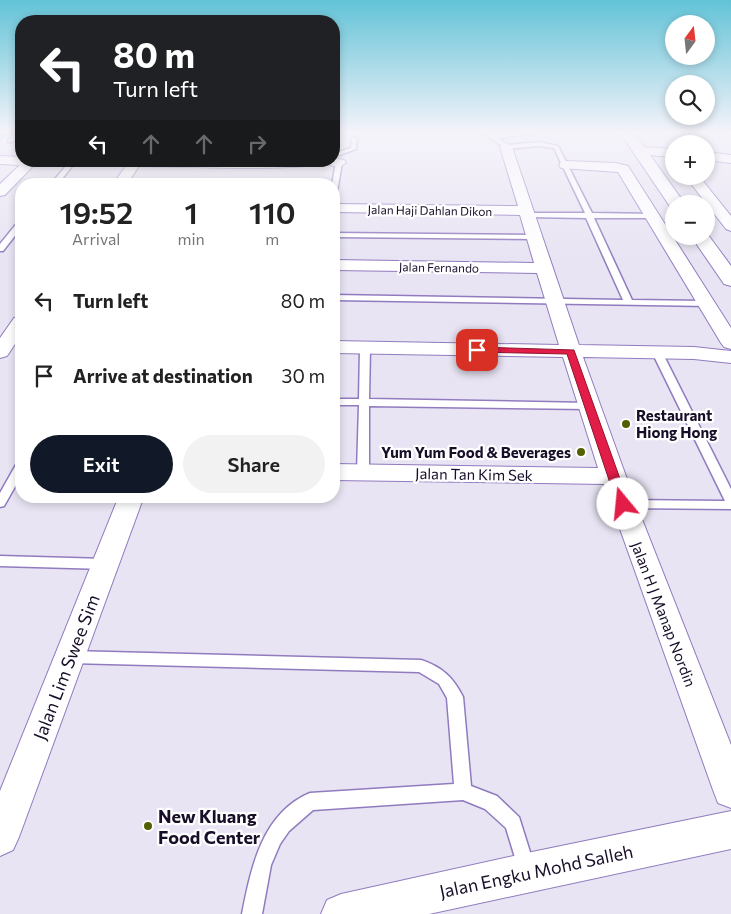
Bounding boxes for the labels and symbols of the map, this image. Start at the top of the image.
north arrow [665,15,715,65]
street label: Jalan Haji Dahlan Dikon [368,202,492,219]
street label: Jalan Fernando [399,259,479,276]
pin [456,329,498,371]
place label: Restaurant Hiong Hong [636,406,717,441]
marker: Restaurant Hiong Hong [620,418,632,430]
place label: Yum Yum Food & Beverages [381,443,571,461]
marker: Yum Yum Food & Beverages [575,446,587,458]
street label: Jalan Tan Kim Sek [415,464,533,484]
position arrow [596,477,648,529]
street label: Jalan H J Manap Nordin [628,539,700,689]
street label: Jalan Lim Swee Sim [28,591,104,743]
place label: New Kluang Food Center [158,805,261,848]
marker: New Kluang Food Center [142,820,154,832]
street label: Jalan Engku Mohd Salleh [437,840,635,902]

